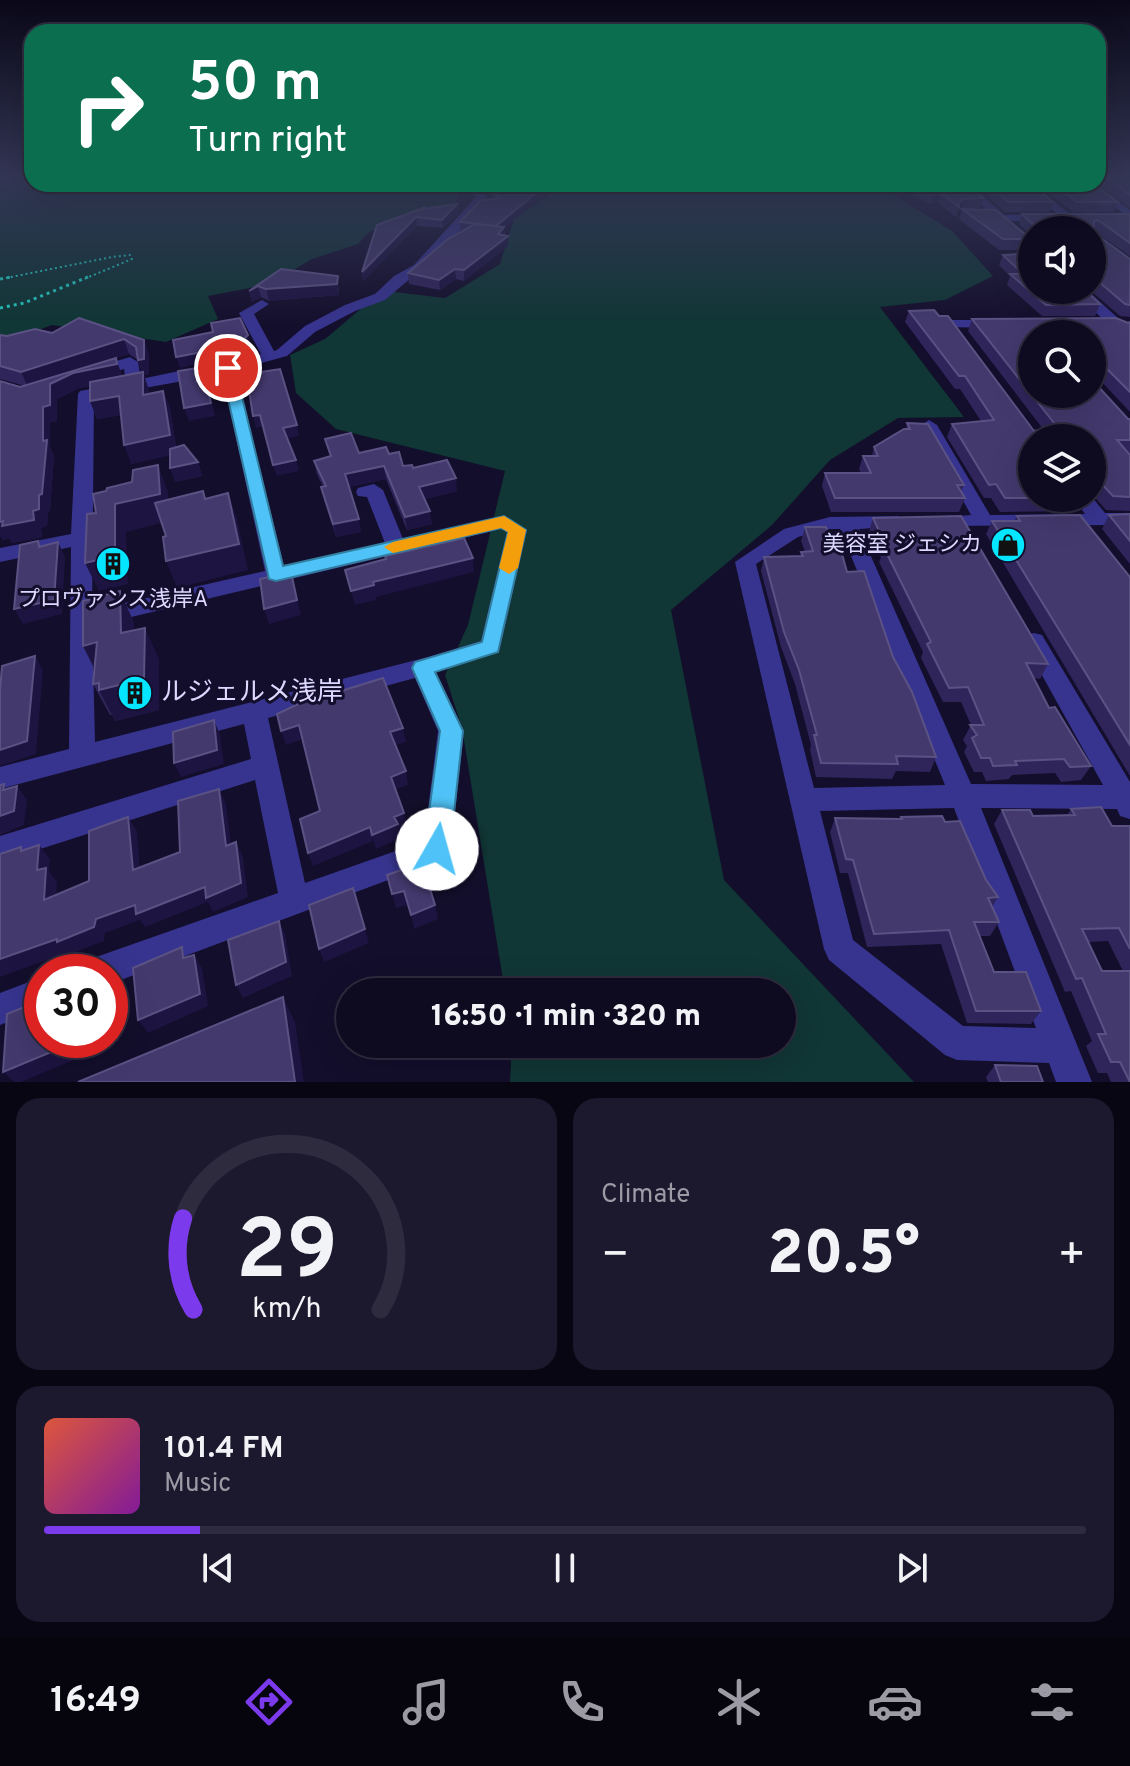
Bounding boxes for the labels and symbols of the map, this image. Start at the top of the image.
pin [194,334,262,402]
shop icon: 美容室 ジェシカ [989,526,1027,564]
place label: 美容室 ジェシカ [823,532,982,559]
building icon: プロヴァンス浅岸A [94,545,132,583]
place label: プロヴァンス浅岸A [18,587,208,614]
building icon: ルジェルメ浅岸 [116,674,154,712]
place label: ルジェルメ浅岸 [161,677,343,710]
position arrow [395,807,479,891]
speed limit sign: 30 [24,954,128,1058]

